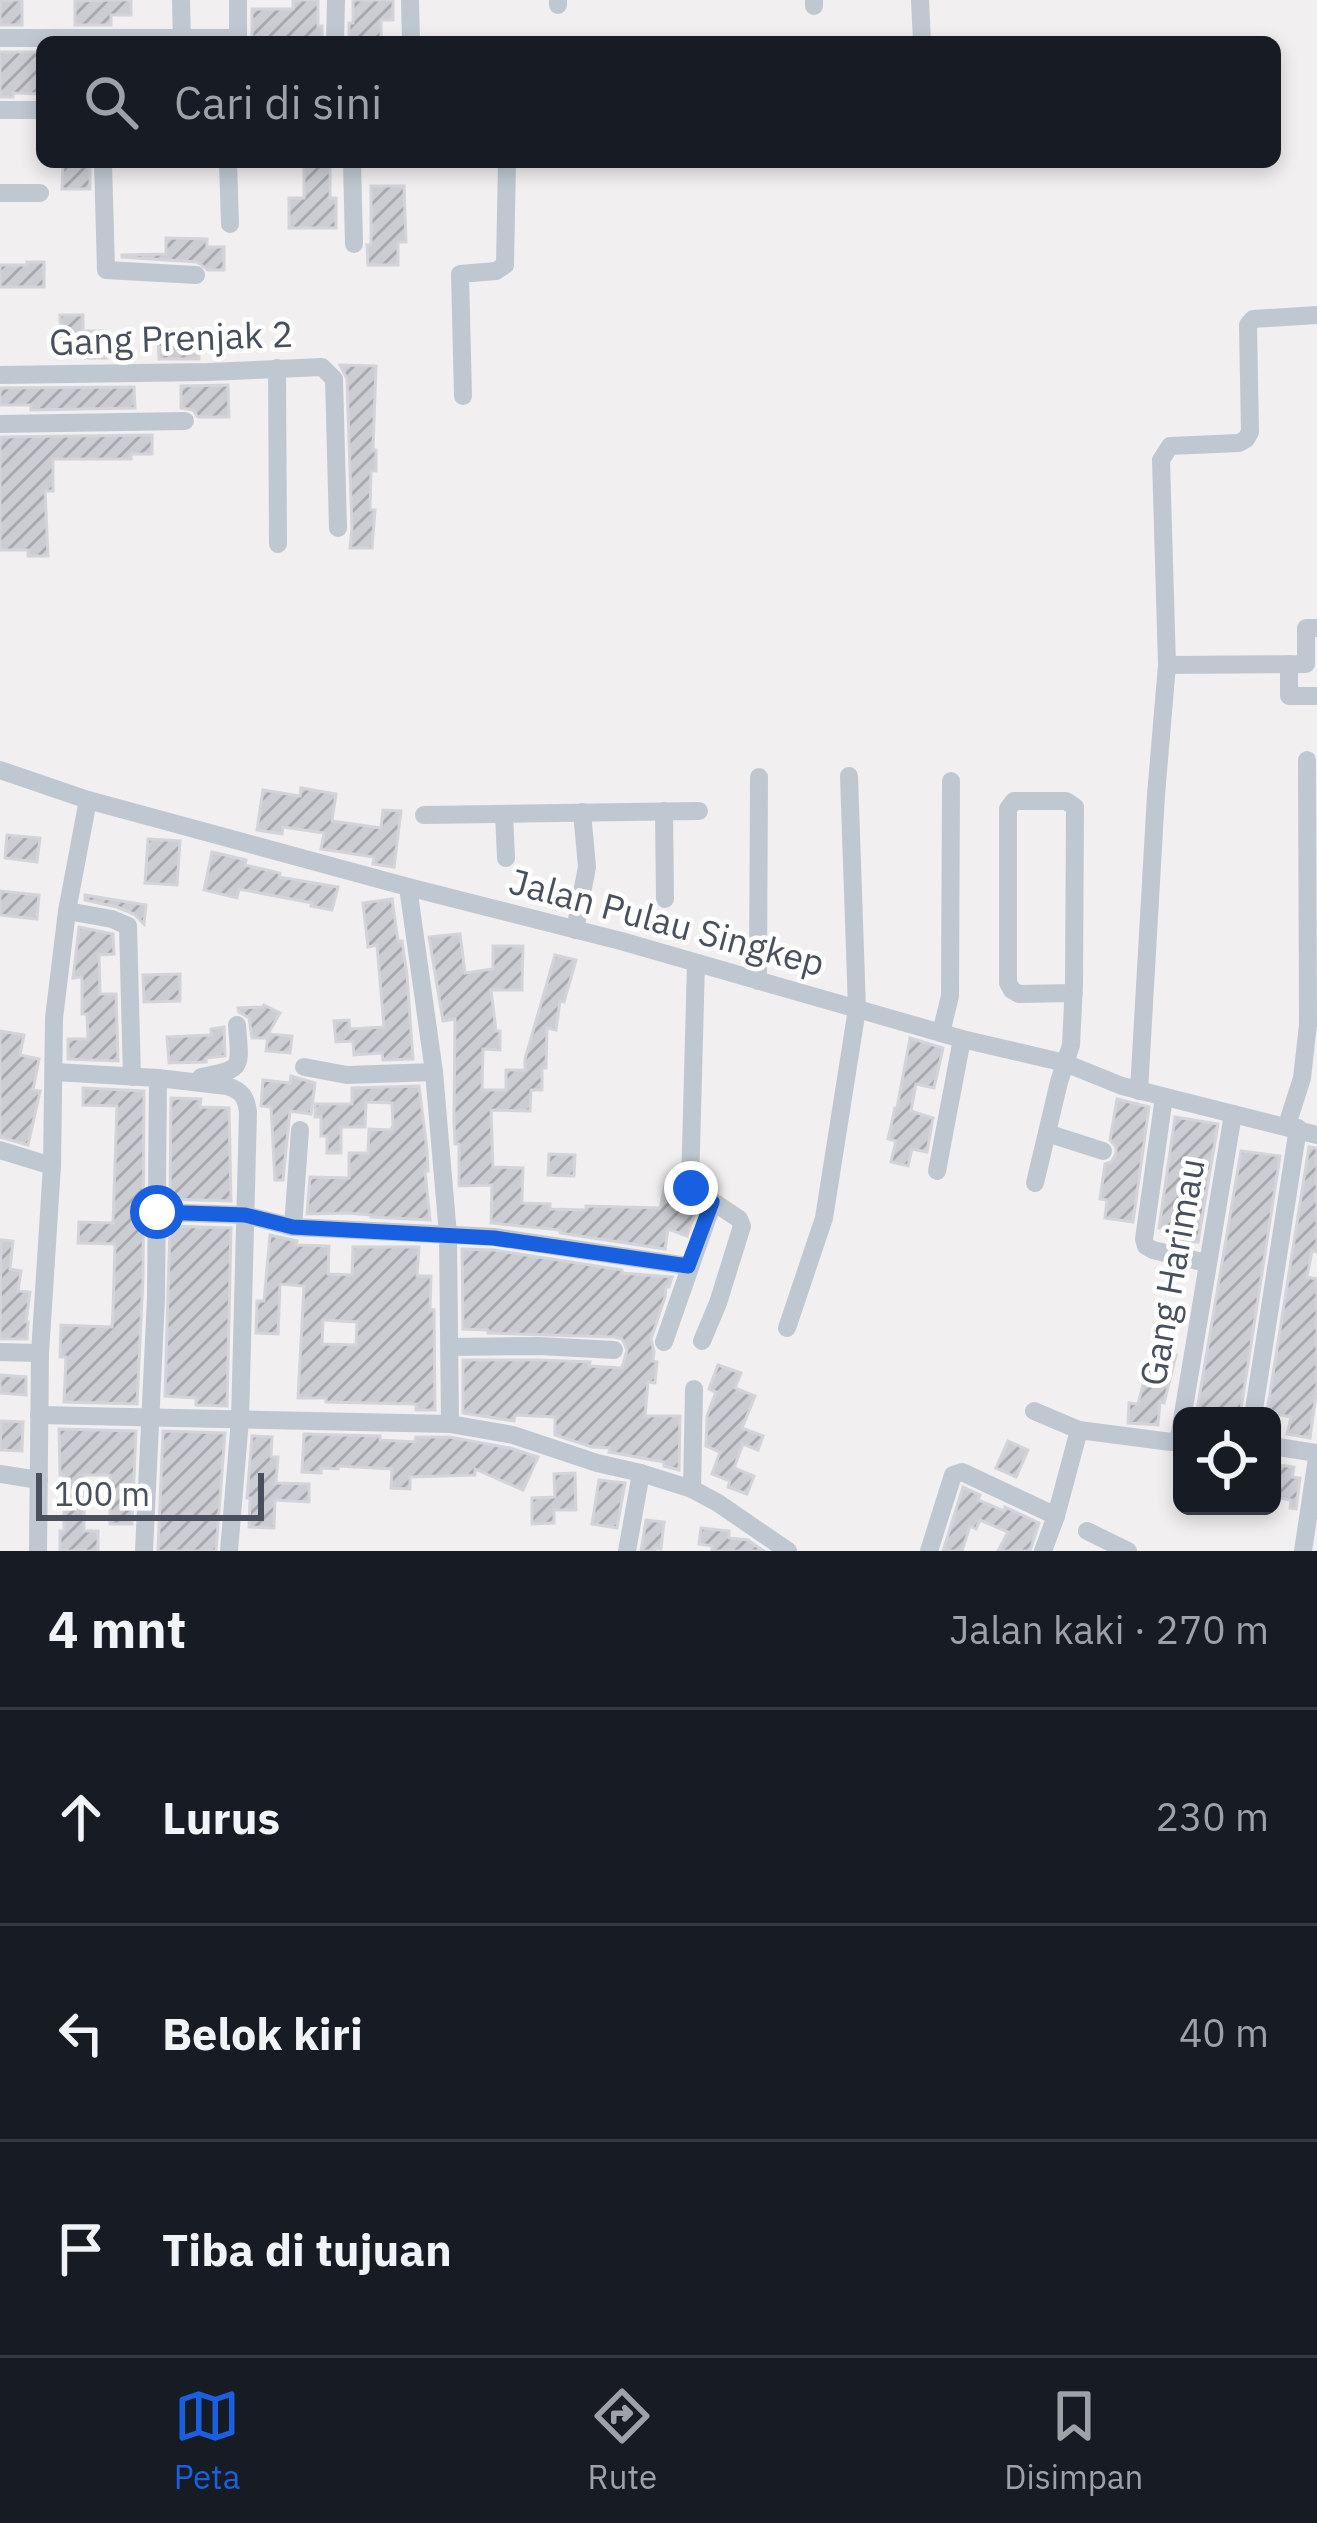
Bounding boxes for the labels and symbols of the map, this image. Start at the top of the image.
street label: Gang Prenjak 2 [48,310,294,365]
street label: Jalan Pulau Singkep [504,857,830,986]
street label: Gang Harimau [1128,1154,1215,1389]
route end [664,1161,718,1215]
route start [130,1185,184,1239]
scale bar [36,1467,264,1520]

